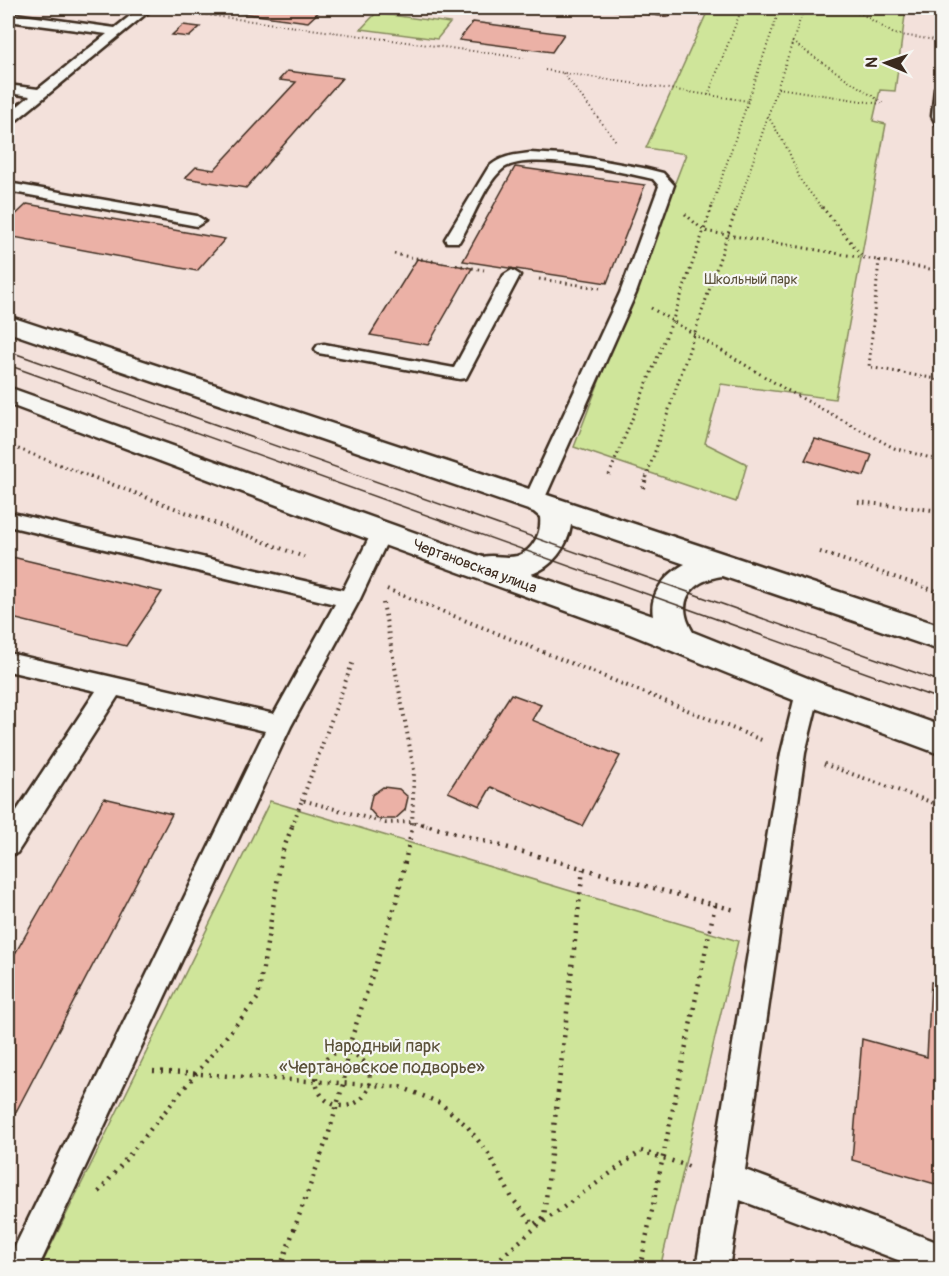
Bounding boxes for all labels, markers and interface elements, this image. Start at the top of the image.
north arrow [856,33,916,93]
text: N [862,57,882,68]
park label: Школьный парк [704,271,798,288]
street label: Чертановская улица [410,535,540,598]
park label: Народный парк «Чертановское подворье» [279,1035,485,1079]

